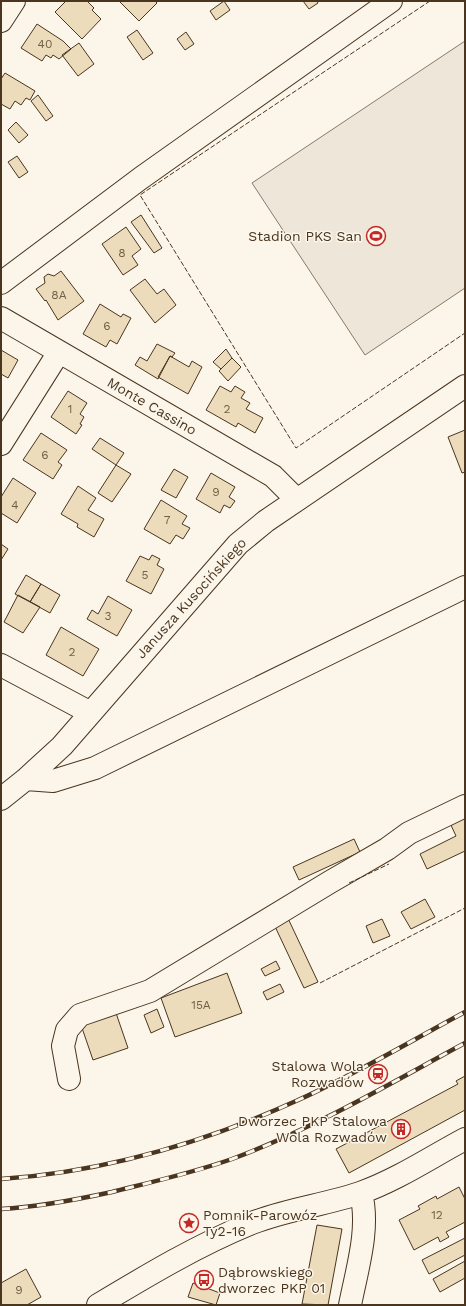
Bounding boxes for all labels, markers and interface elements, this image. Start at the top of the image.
house number: 40 [38,37,52,51]
sports icon: Stadion PKS San [365,225,387,247]
place label: Stadion PKS San [248,228,362,244]
house number: 8 [118,246,126,260]
house number: 8A [51,288,67,302]
house number: 6 [103,319,111,333]
street label: Monte Cassino [104,374,200,438]
house number: 1 [68,402,72,416]
house number: 2 [224,402,231,416]
house number: 6 [41,448,49,462]
house number: 9 [212,485,220,499]
house number: 4 [11,498,19,512]
house number: 7 [164,513,171,527]
street label: Janusza Kusocińskiego [133,534,249,662]
house number: 5 [142,568,149,582]
house number: 3 [105,609,112,623]
house number: 2 [69,645,76,659]
house number: 15A [191,998,211,1012]
place label: Stalowa Wola Rozwadów [272,1058,364,1090]
station icon: Stalowa Wola Rozwadów [367,1063,389,1085]
place label: Dworzec PKP Stalowa Wola Rozwadów [238,1113,387,1145]
building icon: Dworzec PKP Stalowa Wola Rozwadów [390,1118,412,1140]
place label: Pomnik-Parowóz Ty2-16 [203,1207,317,1239]
house number: 12 [431,1208,443,1222]
place icon: Pomnik-Parowóz Ty2-16 [178,1212,200,1234]
place label: Dąbrowskiego dworzec PKP 01 [218,1264,325,1296]
bus stop icon: Dąbrowskiego dworzec PKP 01 [193,1269,215,1291]
house number: 9 [15,1283,23,1297]

